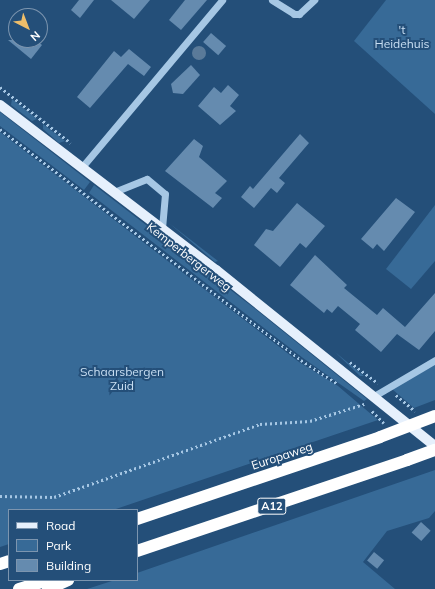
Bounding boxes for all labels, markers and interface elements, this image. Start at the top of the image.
north arrow [8,8,48,48]
park label: 't Heidehuis [374,23,430,51]
text: N [28,28,43,44]
street label: Kemperbergerweg [144,220,234,294]
park label: Schaarsbergen Zuid [80,365,164,393]
street label: Europaweg [250,439,314,473]
road number: A12 [257,497,287,515]
legend [8,509,138,581]
text: Road [46,518,75,533]
text: Park [46,538,71,553]
text: Building [46,558,91,573]

